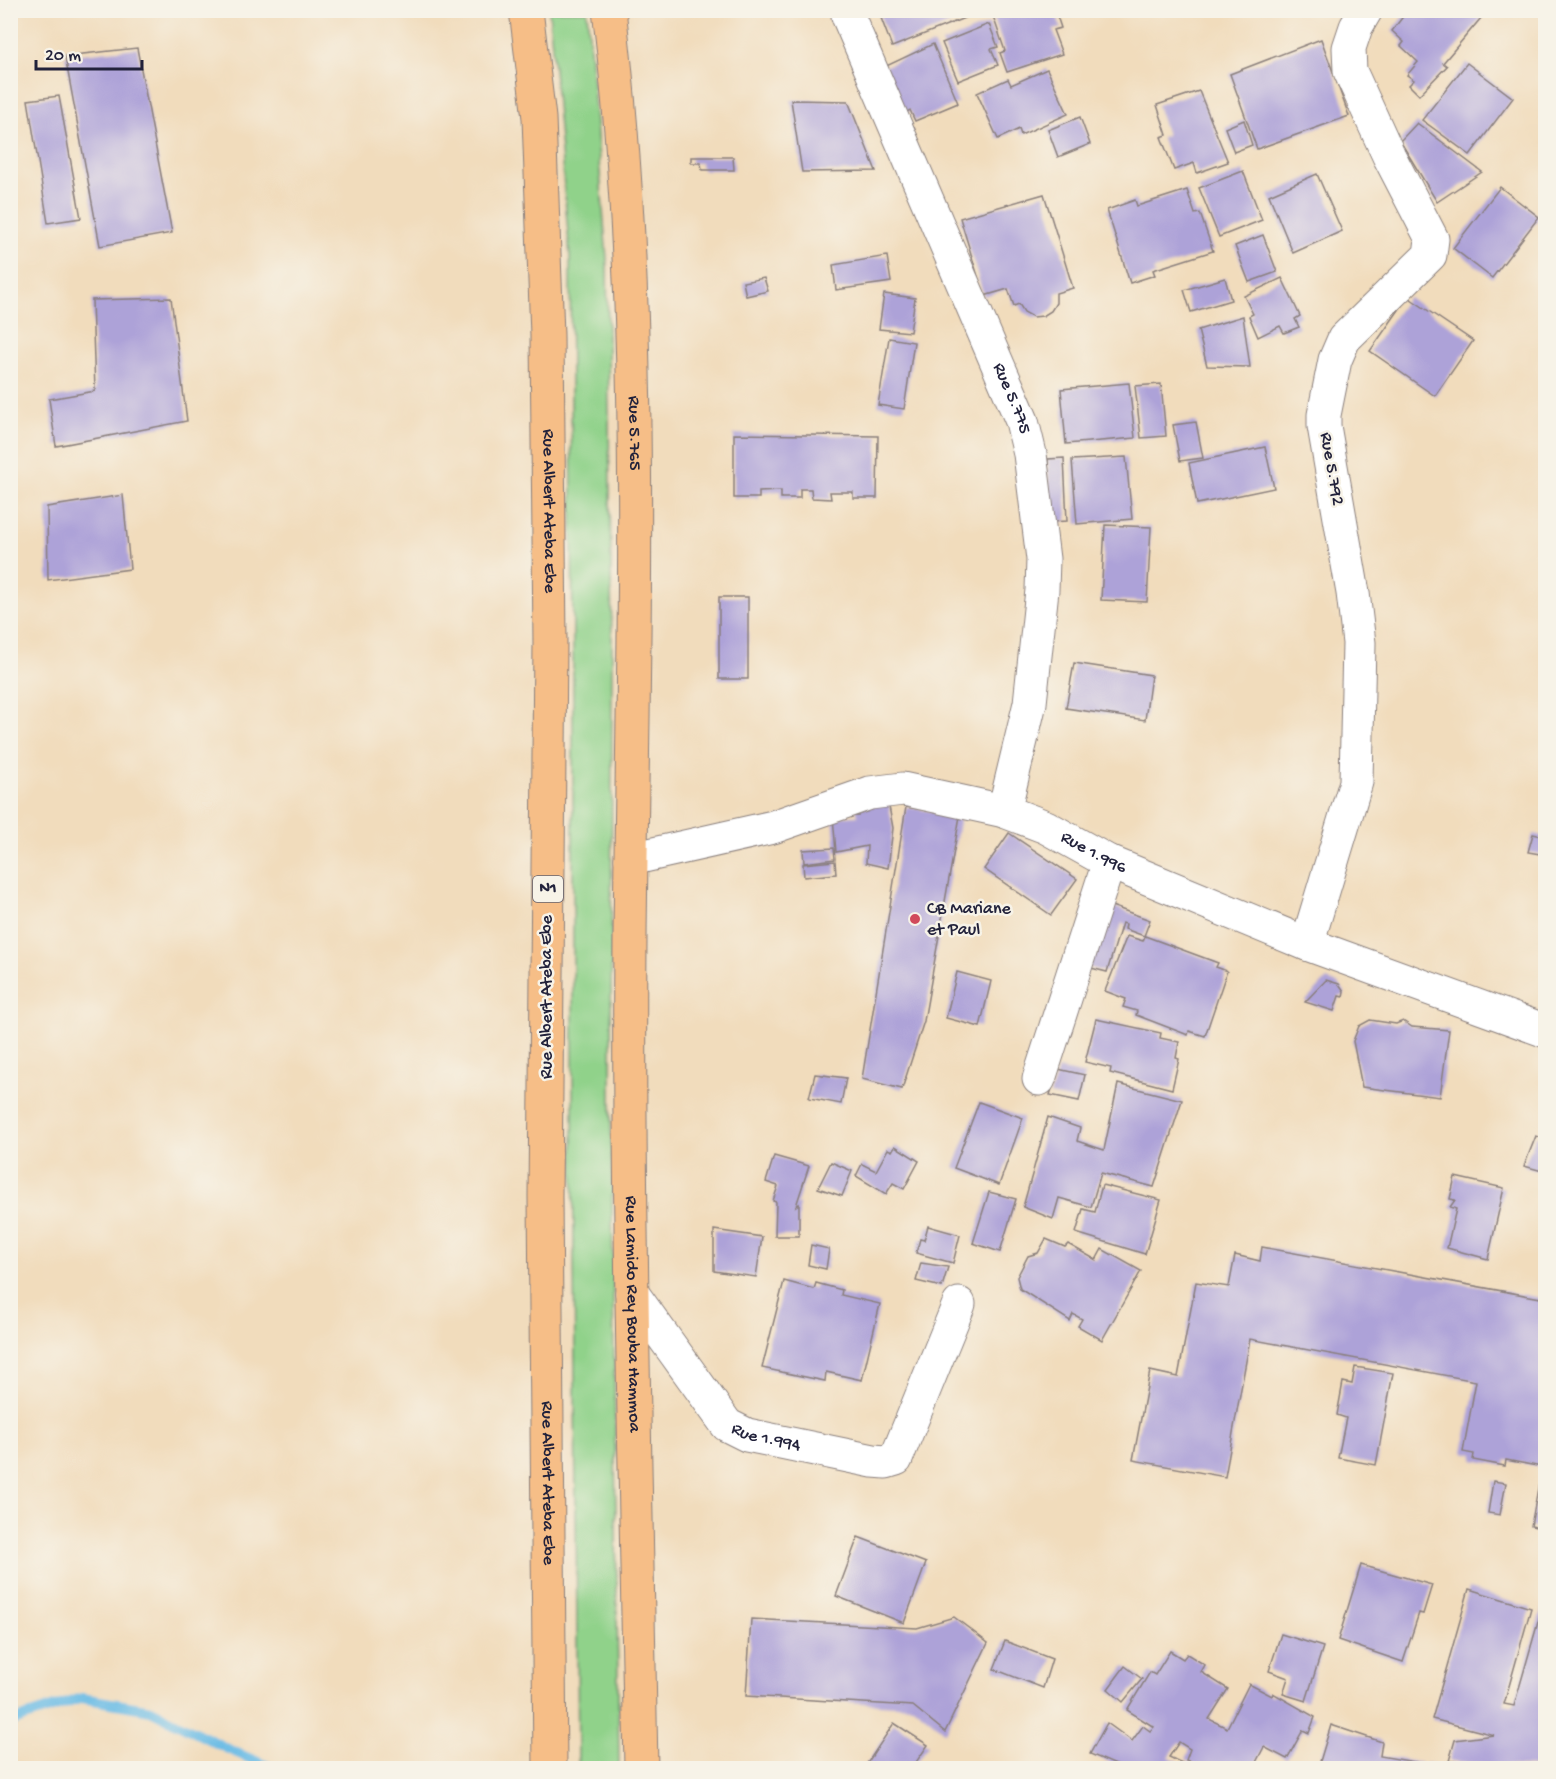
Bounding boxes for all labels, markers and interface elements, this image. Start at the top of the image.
scale bar [36,33,142,71]
text: 20 m [45,46,81,67]
street label: Rue 5.775 [988,360,1035,436]
street label: Rue 5.765 [623,396,645,470]
street label: Rue Albert Ateba Ebe [537,429,560,594]
street label: Rue 5.792 [1314,431,1348,507]
street label: Rue 1.996 [1057,827,1130,879]
road number: N1 [533,876,563,902]
place label: CB Mariane et Paul [927,899,1012,941]
marker: CB Mariane et Paul [908,912,922,926]
street label: Rue Albert Ateba Ebe [537,914,558,1079]
street label: Rue Lamido Rey Bouba Hammoa [620,1196,645,1434]
street label: Rue Albert Ateba Ebe [536,1401,559,1566]
street label: Rue 1.994 [728,1418,803,1456]

